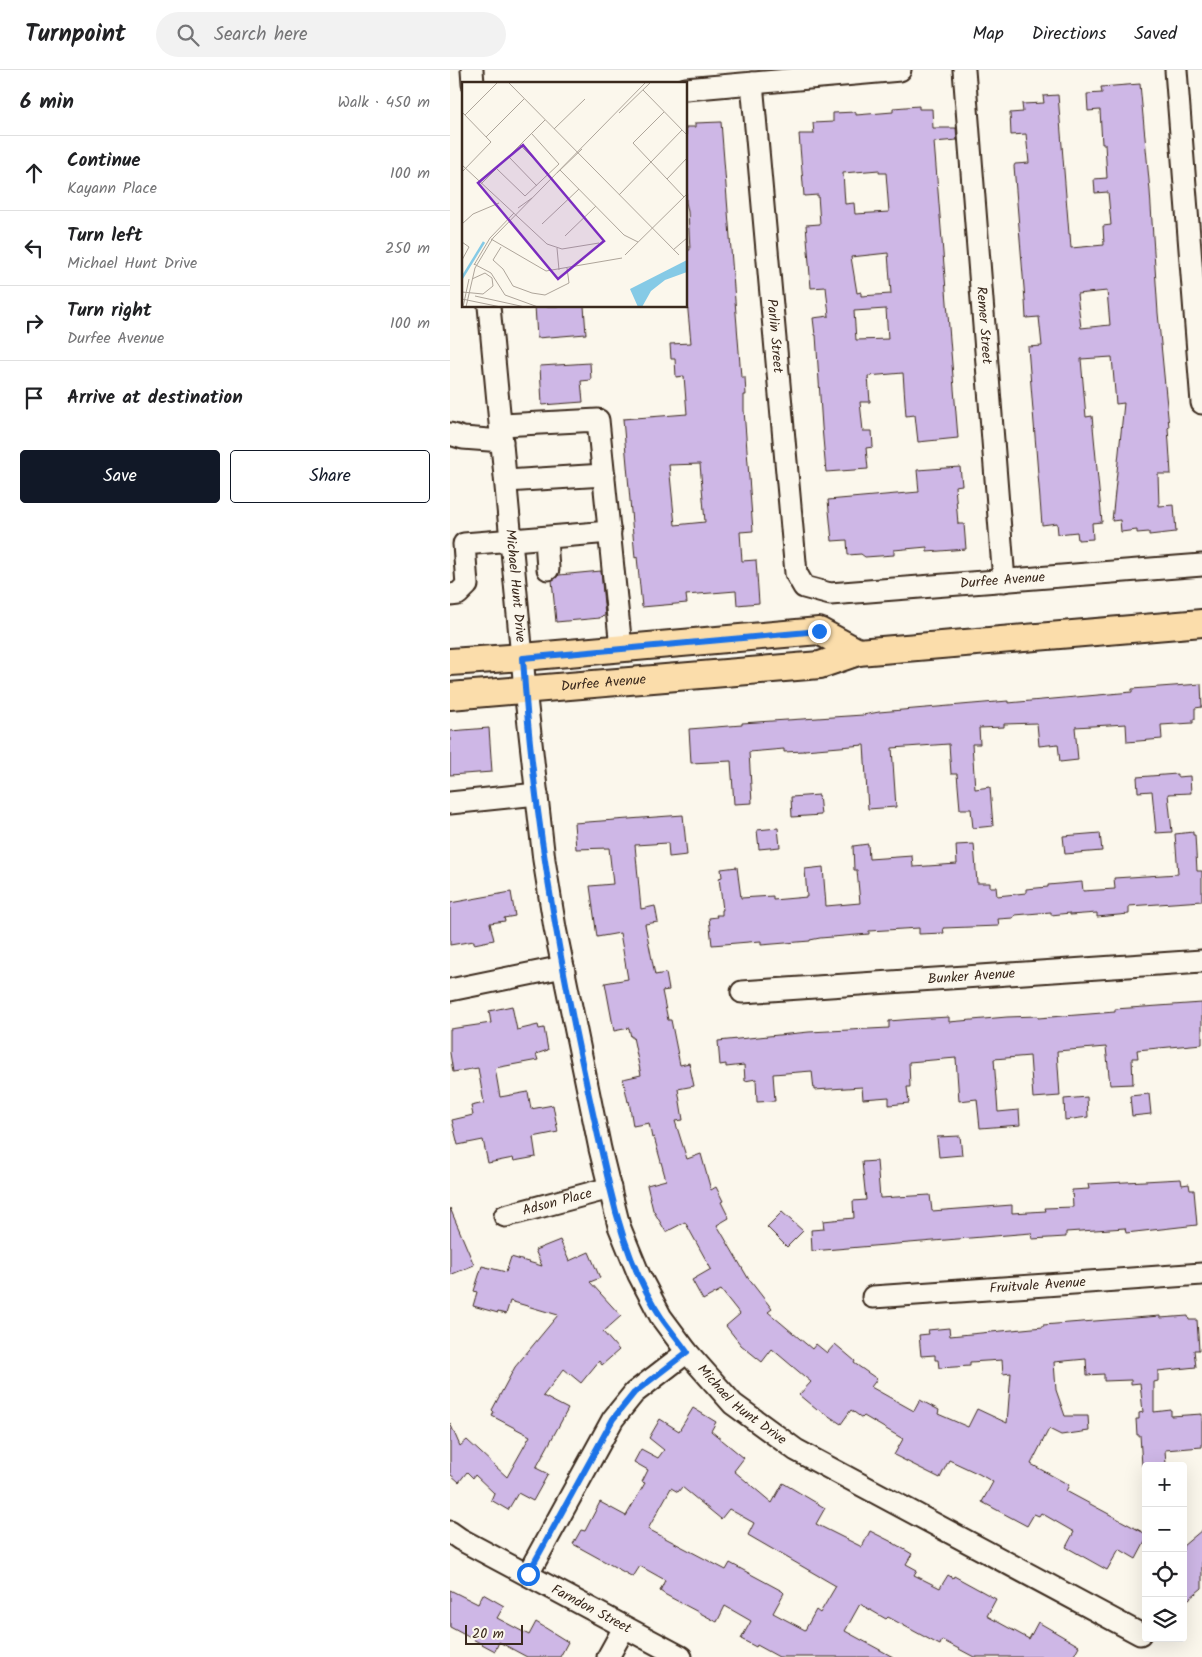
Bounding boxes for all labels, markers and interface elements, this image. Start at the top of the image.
search box [156,12,506,57]
text: Turnpoint [25,15,126,54]
text: Search here [214,20,308,50]
text: Map [972,20,1004,49]
text: Directions [1032,20,1106,49]
text: Saved [1134,20,1177,49]
icon: search [174,21,202,49]
inset map [462,82,688,308]
text: 6 min [20,86,74,119]
text: Walk · 450 m [337,90,430,115]
text: Continue [67,146,140,176]
icon: ahead [20,159,48,187]
text: 100 m [390,161,430,186]
text: Kayann Place [67,176,157,201]
text: Turn left [67,221,142,251]
icon: left [20,234,48,262]
text: 250 m [385,236,430,261]
text: Michael Hunt Drive [67,251,197,276]
street label: Remer Street [970,286,998,365]
text: Turn right [67,296,152,326]
street label: Parlin Street [760,298,789,375]
icon: right [20,309,48,337]
text: 100 m [390,311,430,336]
text: Durfee Avenue [67,326,164,351]
text: Arrive at destination [67,383,243,413]
icon: arrive [20,384,48,412]
button: Save [20,450,220,503]
button: Share [230,450,430,503]
street label: Michael Hunt Drive [499,528,532,644]
street label: Durfee Avenue [959,566,1046,595]
route end [808,620,831,643]
street label: Durfee Avenue [560,669,648,698]
street label: Bunker Avenue [927,963,1017,990]
street label: Adson Place [520,1182,595,1222]
street label: Fruitvale Avenue [989,1271,1087,1300]
street label: Michael Hunt Drive [692,1359,792,1451]
map controls [1142,1462,1187,1642]
button: + [1142,1462,1187,1507]
button: − [1142,1507,1187,1552]
button: locate [1142,1552,1187,1597]
route start [517,1563,540,1586]
street label: Farndon Street [547,1579,636,1640]
button: layers [1142,1597,1187,1642]
scale bar [465,1622,522,1645]
text: 20 m [472,1623,504,1645]

